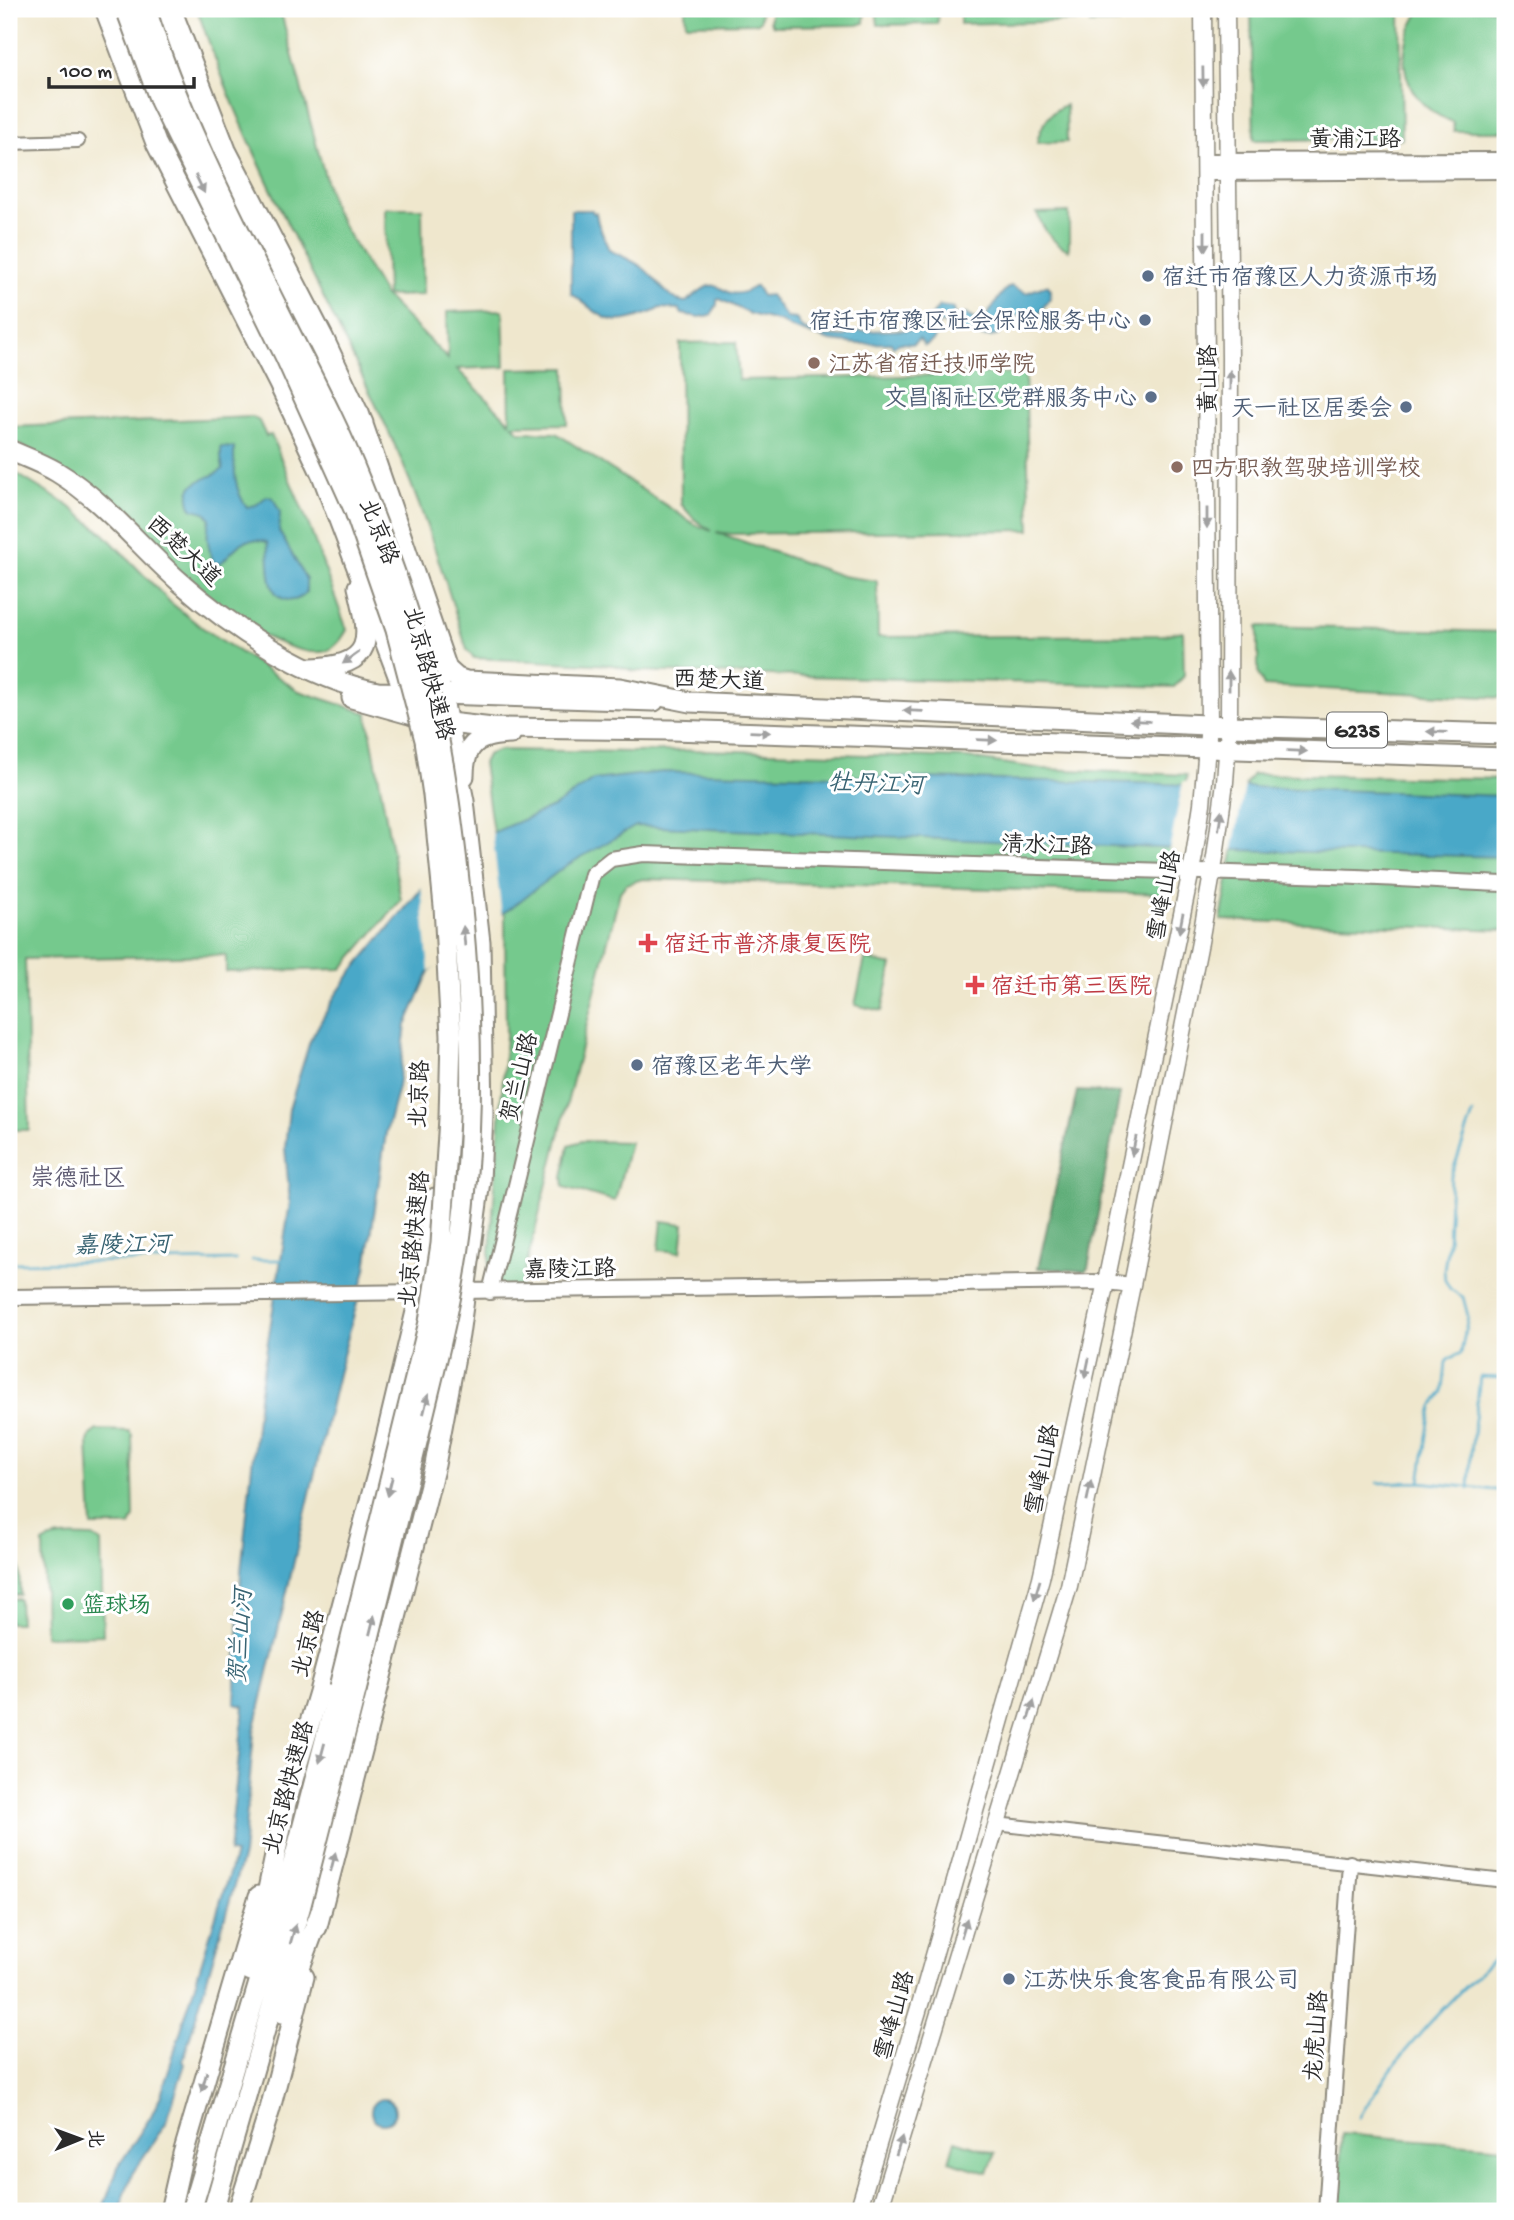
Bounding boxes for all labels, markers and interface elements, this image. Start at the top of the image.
scale bar [49,46,194,90]
text: 100 m [59,61,112,86]
one-way arrow [1198,66,1209,88]
street label: 黄浦江路 [1309,127,1401,155]
one-way arrow [195,174,206,194]
one-way arrow [1199,230,1211,252]
place label: 宿迁市宿豫区人力资源市场 [1162,264,1438,293]
marker: 宿迁市宿豫区人力资源市场 [1140,268,1156,284]
place label: 宿迁市宿豫区社会保险服务中心 [809,308,1131,337]
marker: 宿迁市宿豫区社会保险服务中心 [1137,312,1153,328]
street label: 黄山路 [1196,345,1224,414]
place label: 江苏省宿迁技师学院 [828,352,1035,380]
marker: 江苏省宿迁技师学院 [806,355,822,371]
one-way arrow [1224,369,1236,391]
place label: 文昌阁社区党群服务中心 [884,386,1137,414]
marker: 文昌阁社区党群服务中心 [1143,389,1159,405]
place label: 天一社区居委会 [1231,395,1392,424]
marker: 天一社区居委会 [1398,399,1414,415]
place label: 四方职教驾驶培训学校 [1191,456,1421,484]
marker: 四方职教驾驶培训学校 [1169,459,1185,475]
street label: 北京路 [351,495,403,569]
one-way arrow [1201,507,1213,529]
street label: 西楚大道 [140,511,226,594]
street label: 北京路快速路 [396,604,458,744]
one-way arrow [342,651,361,665]
street label: 西楚大道 [672,666,765,698]
one-way arrow [1223,670,1235,692]
one-way arrow [902,706,924,717]
road number: G235 [1327,712,1387,748]
one-way arrow [1129,715,1151,726]
one-way arrow [1426,726,1448,738]
one-way arrow [749,727,771,738]
one-way arrow [976,734,998,745]
one-way arrow [1286,746,1308,757]
water label: 牡丹江河 [827,769,928,803]
one-way arrow [1215,809,1226,831]
street label: 清水江路 [1000,830,1093,863]
street label: 雪峰山路 [1143,848,1188,943]
one-way arrow [1175,912,1186,934]
one-way arrow [458,924,469,946]
place label: 宿迁市普济康复医院 [664,932,871,960]
marker: 宿迁市普济康复医院 [638,933,658,953]
place label: 宿迁市第三医院 [991,974,1152,1002]
marker: 宿迁市第三医院 [965,975,985,995]
street label: 贺兰山路 [496,1030,546,1126]
place label: 宿豫区老年大学 [651,1053,812,1082]
marker: 宿豫区老年大学 [629,1057,645,1073]
street label: 北京路 [405,1059,437,1129]
one-way arrow [1129,1135,1140,1157]
district label: 崇德社区 [30,1165,126,1195]
street label: 北京路快速路 [395,1169,437,1309]
water label: 嘉陵江河 [74,1231,174,1263]
street label: 嘉陵江路 [524,1256,616,1286]
one-way arrow [1081,1357,1092,1379]
one-way arrow [421,1393,432,1415]
street label: 雪峰山路 [1021,1422,1067,1518]
one-way arrow [384,1475,395,1497]
one-way arrow [1083,1480,1094,1502]
one-way arrow [1031,1580,1042,1601]
water label: 贺兰山河 [224,1583,261,1685]
place label: 篮球场 [82,1593,151,1621]
marker: 篮球场 [60,1596,76,1612]
street label: 北京路 [287,1607,332,1681]
one-way arrow [367,1614,378,1636]
one-way arrow [1026,1700,1036,1721]
street label: 北京路快速路 [259,1718,321,1858]
one-way arrow [316,1742,327,1764]
one-way arrow [328,1851,339,1873]
one-way arrow [960,1917,970,1938]
one-way arrow [289,1923,299,1944]
street label: 雪峰山路 [870,1968,922,2064]
place label: 江苏快乐食客食品有限公司 [1023,1968,1299,1996]
marker: 江苏快乐食客食品有限公司 [1001,1971,1017,1987]
street label: 龙虎山路 [1300,1989,1335,2083]
one-way arrow [198,2071,209,2093]
north arrow [46,2104,116,2174]
text: 北 [82,2129,105,2148]
one-way arrow [894,2135,904,2156]

